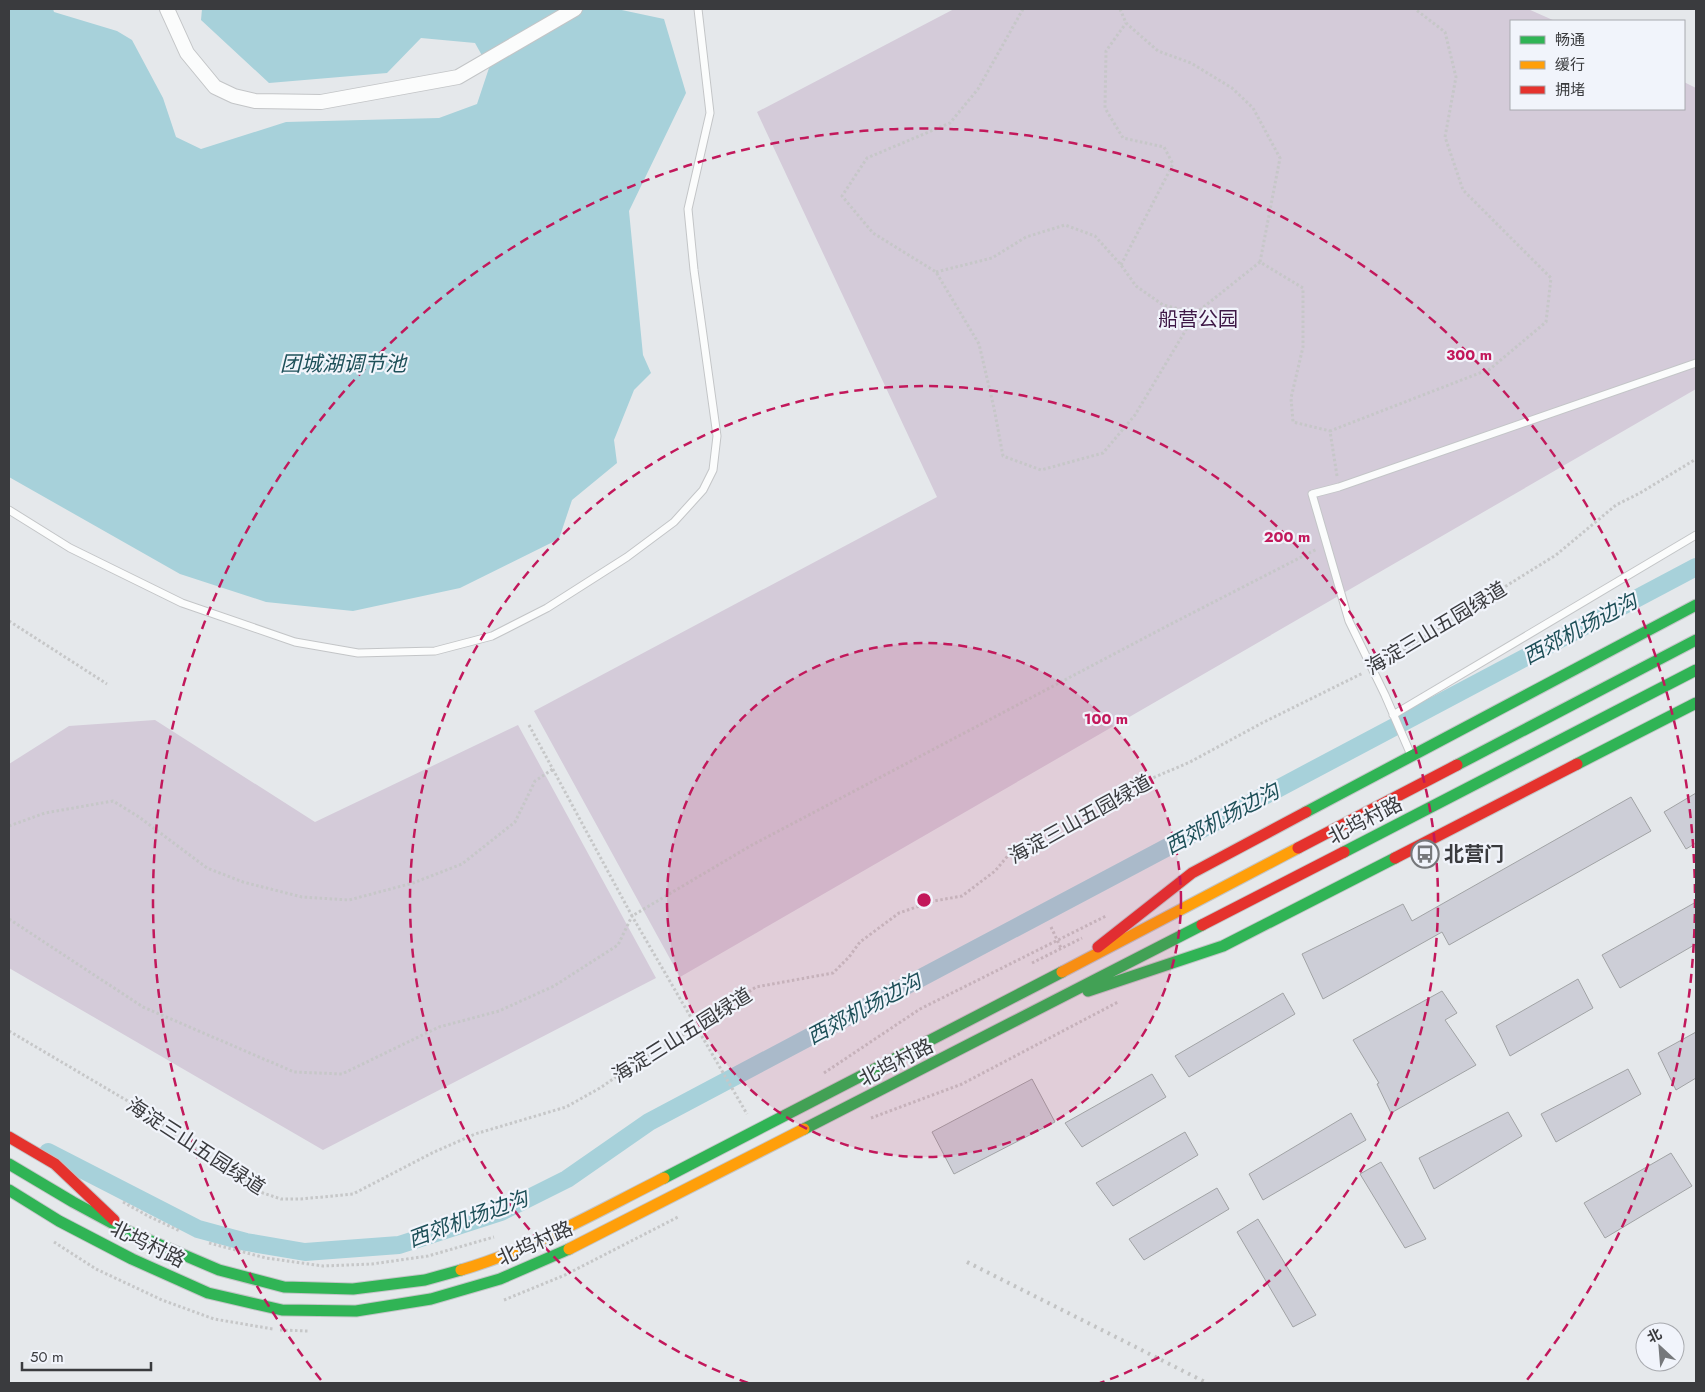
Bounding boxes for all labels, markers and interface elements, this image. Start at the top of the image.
legend [1510,20,1685,110]
text: 畅通 [1555,29,1585,51]
text: 缓行 [1555,54,1585,76]
text: 拥堵 [1555,79,1585,101]
park label: 船营公园 [1158,305,1238,334]
text: 300 m [1446,344,1492,366]
water label: 团城湖调节池 [280,349,408,379]
text: 200 m [1264,526,1310,548]
street label: 海淀三山五园绿道 [1360,575,1512,682]
water label: 西郊机场边沟 [1517,585,1644,672]
text: 100 m [1084,708,1128,730]
street label: 海淀三山五园绿道 [1003,768,1157,871]
water label: 西郊机场边沟 [1159,775,1286,862]
street label: 北坞村路 [1323,789,1407,852]
bus stop icon: 北营门 [1410,839,1440,869]
place label: 北营门 [1444,840,1504,869]
centre of rings [915,891,933,909]
water label: 西郊机场边沟 [801,965,928,1052]
street label: 海淀三山五园绿道 [607,981,758,1090]
street label: 北坞村路 [854,1031,938,1094]
street label: 海淀三山五园绿道 [121,1091,271,1202]
water label: 西郊机场边沟 [404,1183,534,1255]
street label: 北坞村路 [105,1214,190,1275]
street label: 北坞村路 [493,1214,578,1273]
north arrow [1635,1322,1685,1372]
text: 北 [1644,1323,1665,1347]
scale bar [22,1340,151,1372]
text: 50 m [30,1346,64,1368]

